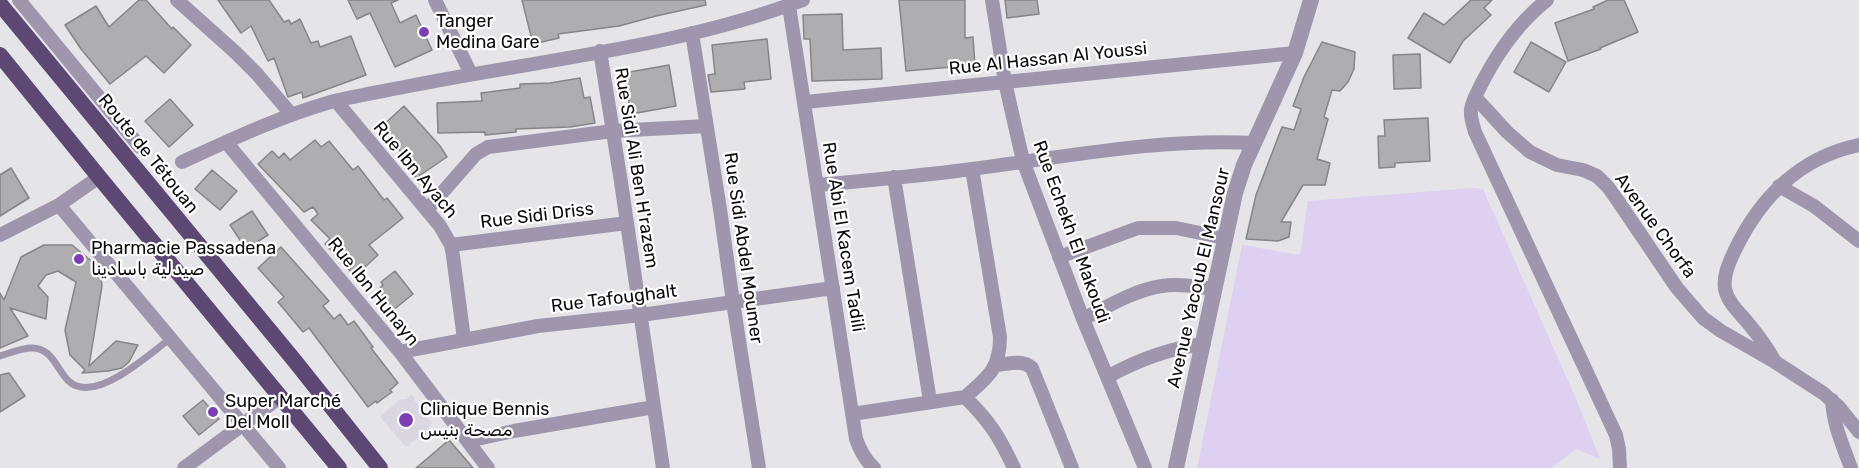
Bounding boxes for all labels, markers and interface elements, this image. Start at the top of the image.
place label: Tanger Medina Gare [436,11,540,54]
marker: Tanger Medina Gare [417,25,431,39]
street label: Rue Al Hassan Al Youssi [948,38,1148,80]
street label: Rue Sidi Ali Ben H'razem [609,66,663,270]
street label: Route de Tétouan [93,90,203,218]
street label: Rue Ibn Ayach [368,117,462,223]
street label: Rue Echekh El Makoudi [1028,138,1114,326]
street label: Rue Abi El Kacem Tadili [817,141,869,333]
street label: Rue Sidi Abdel Moumer [719,151,767,345]
street label: Avenue Yacoub El Mansour [1163,166,1235,390]
street label: Avenue Chorfa [1610,169,1700,283]
street label: Rue Sidi Driss [479,198,595,234]
street label: Rue Ibn Hunayn [323,233,423,351]
place label: Pharmacie Passadena صيدلية باسادينا [91,238,276,280]
marker: Pharmacie Passadena صيدلية باسادينا [72,252,86,266]
street label: Rue Tafoughalt [550,281,678,317]
place label: Super Marché Del Moll [225,391,341,434]
place label: Clinique Bennis مصحة بنيس [420,399,549,442]
marker: Super Marché Del Moll [206,405,220,419]
marker: Clinique Bennis مصحة بنيس [397,411,415,429]

